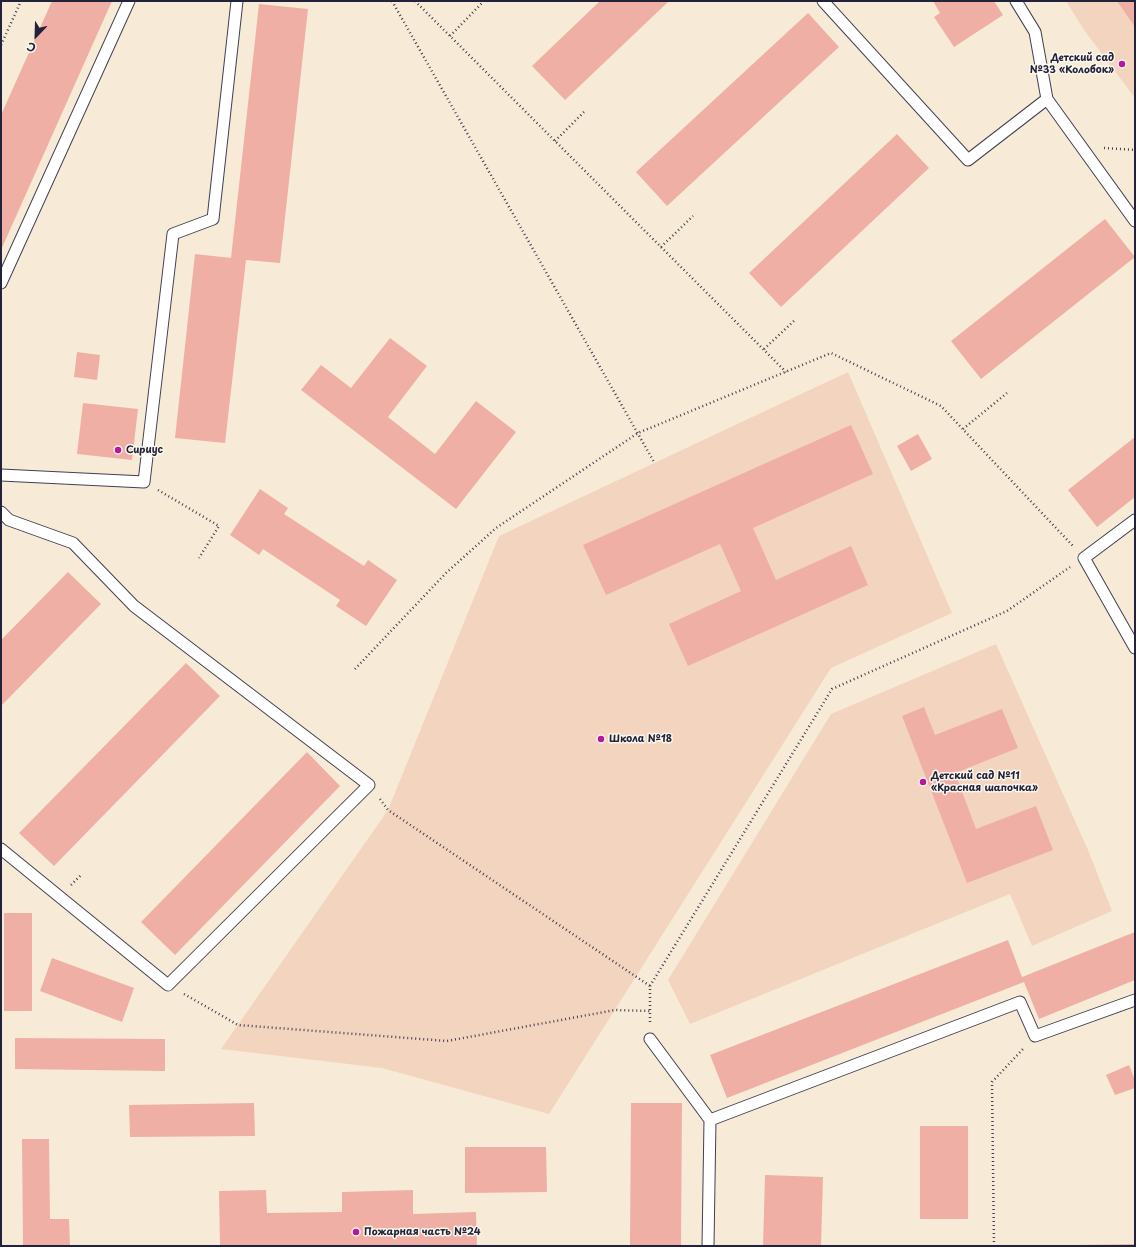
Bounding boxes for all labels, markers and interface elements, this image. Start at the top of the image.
north arrow [16,16,56,56]
text: С [24,38,38,57]
place label: Детский сад №33 «Колобок» [1030,52,1114,76]
marker: Детский сад №33 «Колобок» [1117,59,1127,69]
place label: Сириус [126,444,163,456]
marker: Сириус [113,445,123,455]
place label: Школа №18 [609,733,672,745]
marker: Школа №18 [596,734,606,744]
place label: Детский сад №11 «Красная шапочка» [931,770,1038,794]
marker: Детский сад №11 «Красная шапочка» [918,777,928,787]
place label: Пожарная часть №24 [364,1226,481,1238]
marker: Пожарная часть №24 [351,1227,361,1237]

